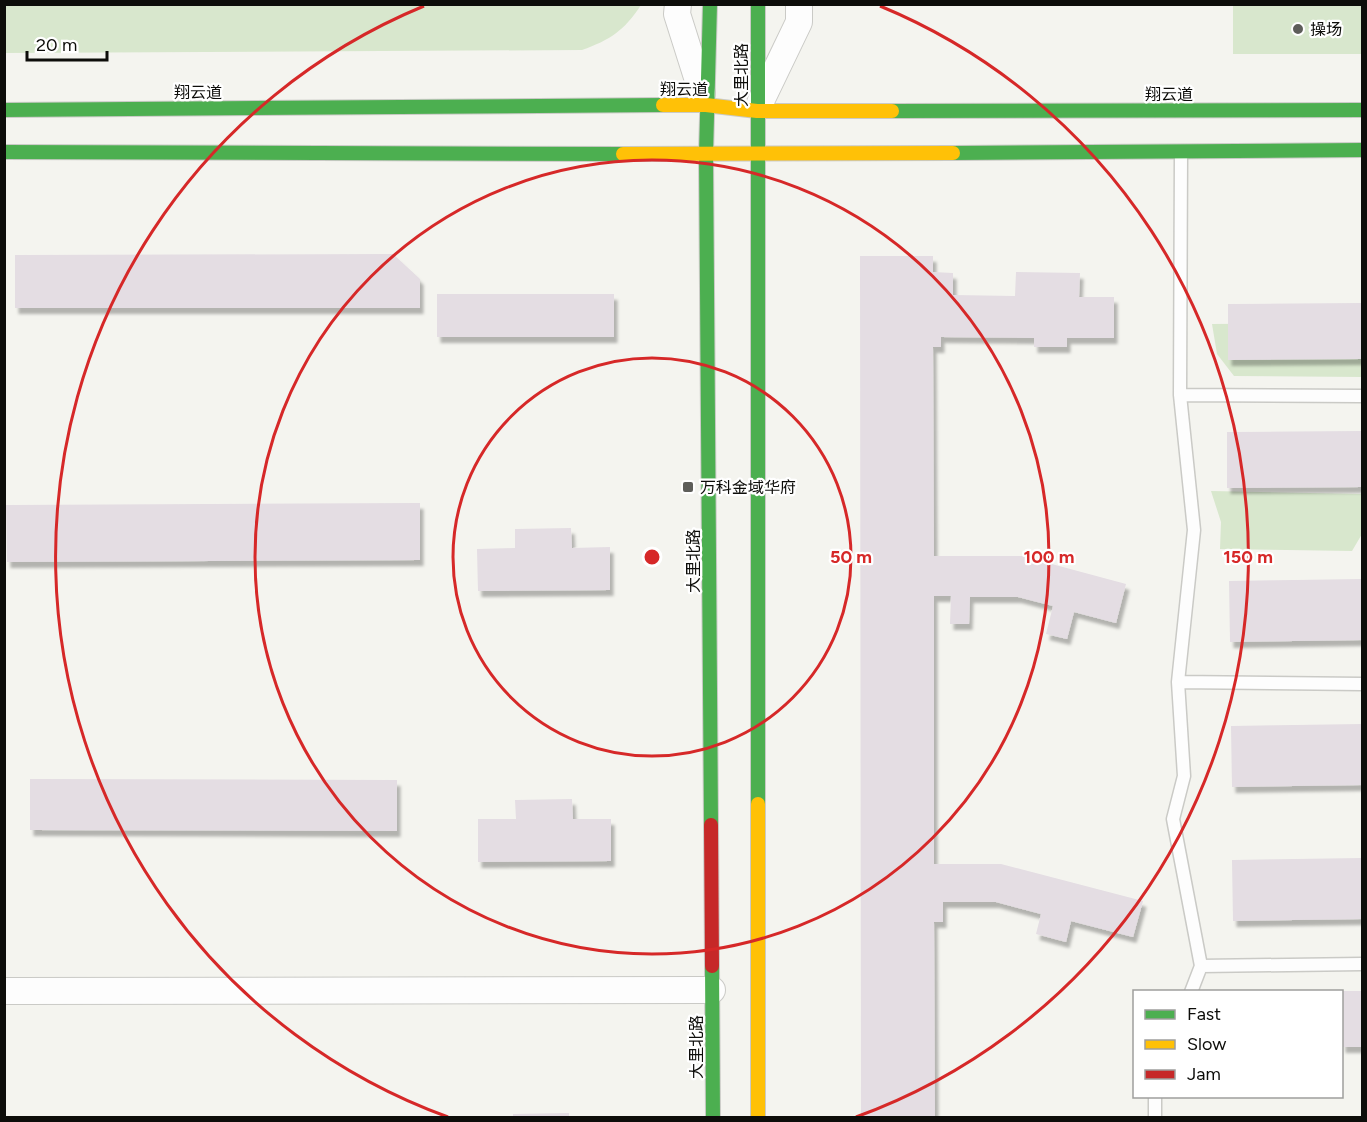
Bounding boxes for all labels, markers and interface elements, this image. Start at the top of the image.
place label: 操场 [1310,20,1342,39]
marker: 操场 [1291,22,1305,36]
scale bar [27,24,106,62]
text: 20 m [36,34,77,56]
street label: 大里北路 [732,43,751,107]
street label: 翔云道 [660,80,708,99]
street label: 翔云道 [174,83,222,102]
street label: 翔云道 [1145,85,1193,104]
place label: 万科金域华府 [700,478,796,497]
marker: 万科金域华府 [681,480,695,494]
street label: 大里北路 [684,529,703,593]
text: 50 m [830,546,872,568]
text: 100 m [1024,546,1074,568]
text: 150 m [1223,546,1273,568]
centre of rings [642,547,662,567]
legend [1133,990,1343,1098]
text: Fast [1187,1003,1221,1025]
street label: 大里北路 [687,1015,706,1079]
text: Slow [1187,1033,1226,1055]
text: Jam [1187,1063,1221,1085]

